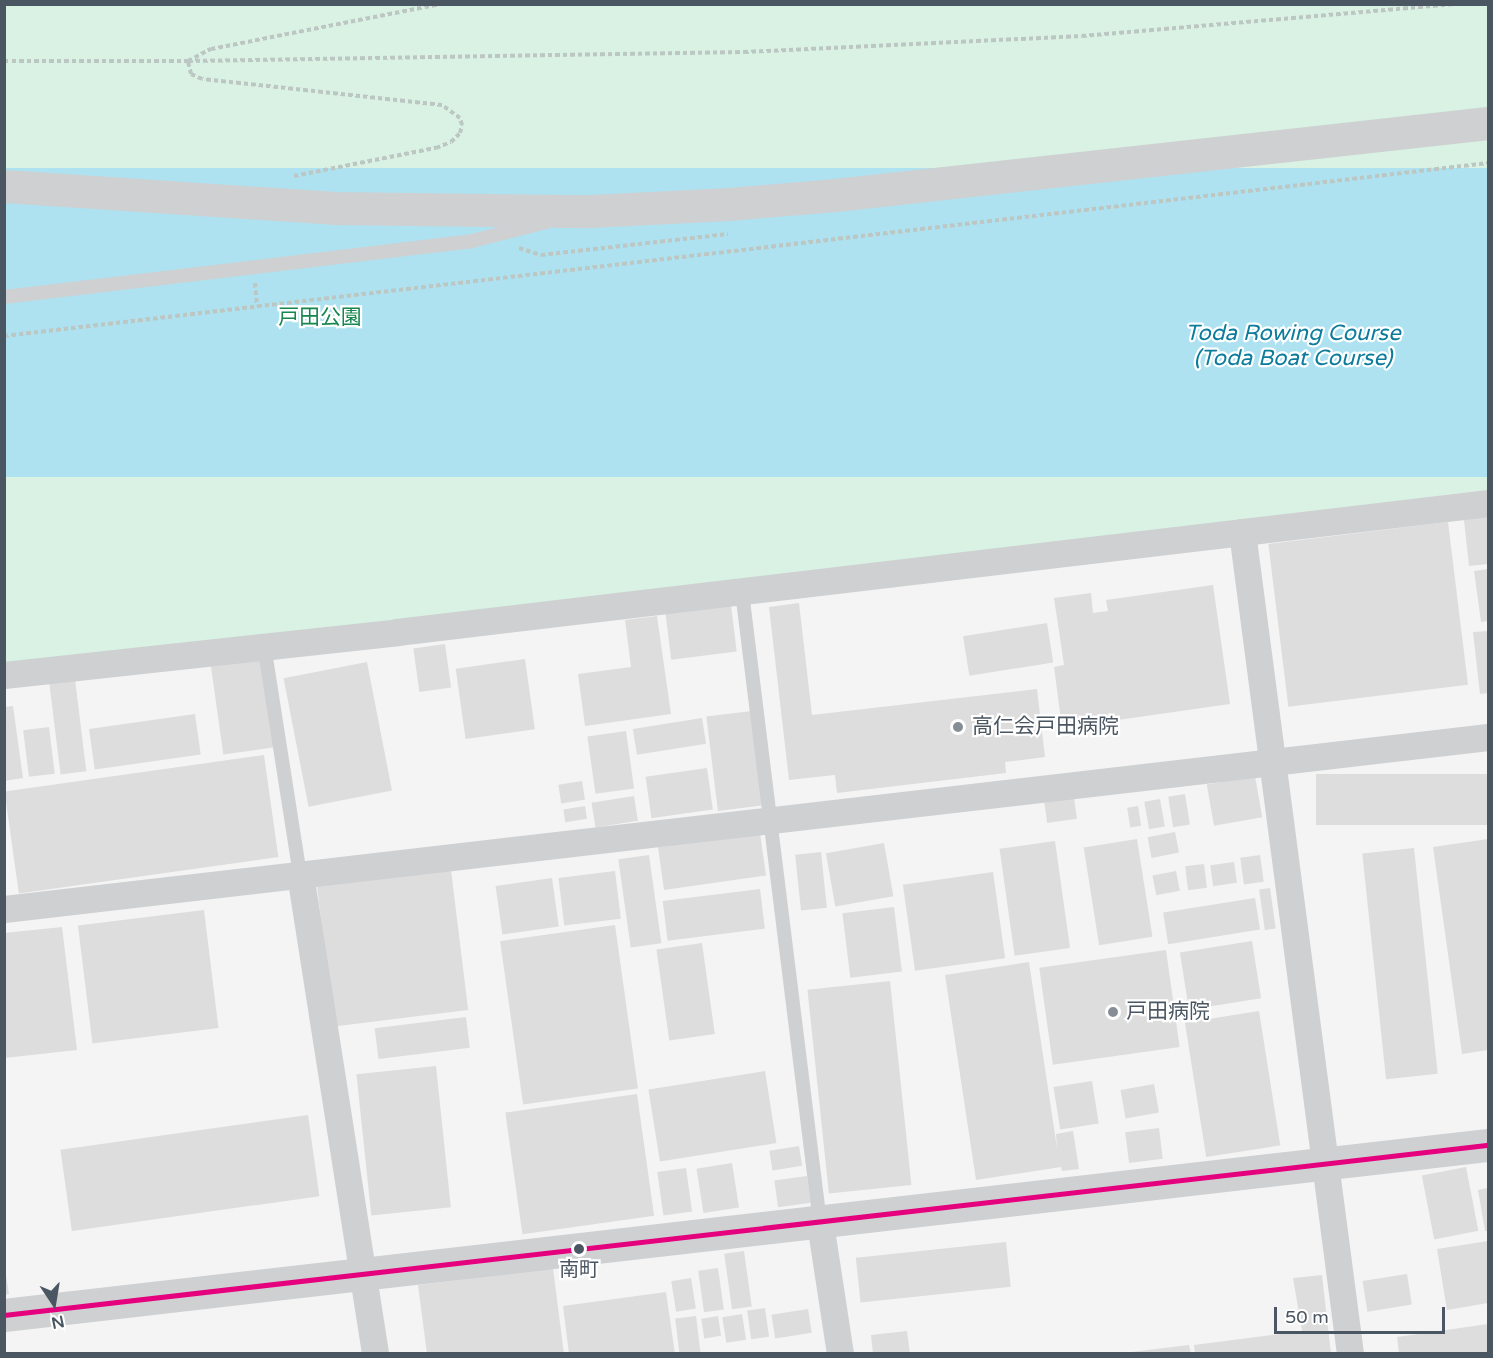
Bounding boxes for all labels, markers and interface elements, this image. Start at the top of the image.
park label: 戸田公園 [278,305,362,331]
water label: Toda Rowing Course (Toda Boat Course) [1185,320,1401,372]
place label: 高仁会戸田病院 [972,714,1119,740]
marker: 高仁会戸田病院 [949,718,967,736]
place label: 戸田病院 [1126,999,1210,1025]
marker: 戸田病院 [1104,1003,1122,1021]
marker: 南町 [573,1243,585,1255]
place label: 南町 [559,1258,599,1282]
north arrow [24,1274,84,1334]
scale bar [1277,1295,1448,1333]
text: 50 m [1285,1306,1329,1328]
text: N [49,1310,66,1333]

